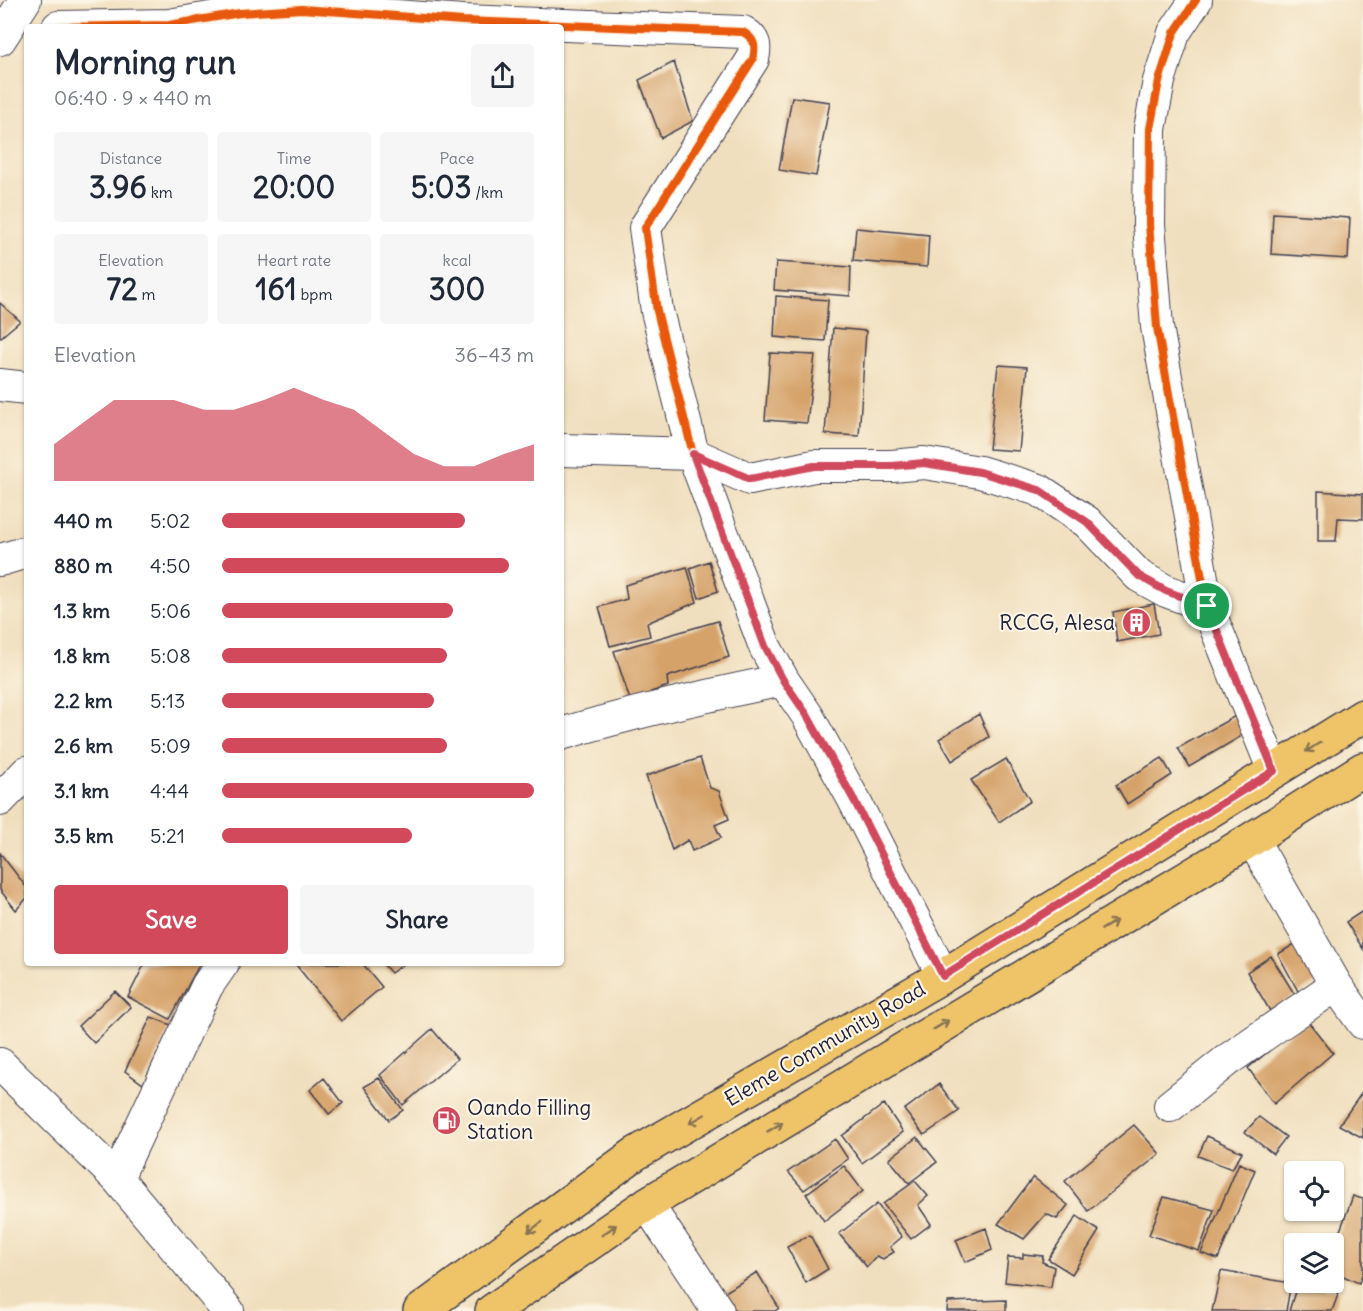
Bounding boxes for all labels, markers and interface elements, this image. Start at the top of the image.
text: Morning run [54,41,236,83]
button: share [471,44,534,107]
text: 06:40 · 9 × 440 m [54,85,212,110]
text: Distance [100,148,162,168]
text: Time [277,148,311,168]
text: Pace [440,148,474,168]
text: 3.96 [89,168,147,206]
text: 20:00 [253,168,335,206]
text: 5:03 [411,168,472,206]
text: km [147,182,173,202]
text: /km [472,182,503,202]
text: Elevation [98,250,164,270]
text: Heart rate [257,250,331,270]
text: kcal [443,250,471,270]
text: 72 [107,270,138,308]
text: 161 [256,270,297,308]
text: 300 [429,270,485,308]
text: m [138,284,155,304]
text: bpm [297,284,332,304]
text: Elevation [54,342,136,367]
text: 36–43 m [455,342,534,367]
text: 440 m [54,508,113,533]
text: 5:02 [150,508,190,533]
text: 880 m [54,553,113,578]
text: 4:50 [150,553,191,578]
pin [1181,580,1232,631]
icon: arrive [1190,589,1223,622]
text: 1.3 km [54,598,110,623]
text: 5:06 [150,598,191,623]
building icon: RCCG, Alesa [1120,607,1152,639]
place label: RCCG, Alesa [999,609,1115,636]
text: 1.8 km [54,643,110,668]
text: 5:08 [150,643,191,668]
text: 2.2 km [54,688,113,713]
text: 5:13 [150,688,185,713]
text: 2.6 km [54,733,113,758]
text: 5:09 [150,733,191,758]
one-way arrow [1305,741,1322,753]
text: 3.1 km [54,778,109,803]
text: 4:44 [150,778,189,803]
text: 3.5 km [54,823,114,848]
text: 5:21 [150,823,185,848]
button: Save [54,885,288,954]
button: Share [300,885,534,954]
one-way arrow [1100,919,1117,931]
street label: Eleme Community Road [719,975,930,1112]
one-way arrow [932,1019,949,1031]
place label: Oando Filling Station [467,1094,591,1145]
fuel station icon: Oando Filling Station [430,1104,462,1136]
one-way arrow [688,1113,705,1125]
one-way arrow [766,1120,783,1132]
map controls [1284,1161,1344,1293]
button: locate [1284,1161,1344,1221]
one-way arrow [527,1221,543,1233]
one-way arrow [601,1224,617,1236]
button: layers [1284,1233,1344,1293]

